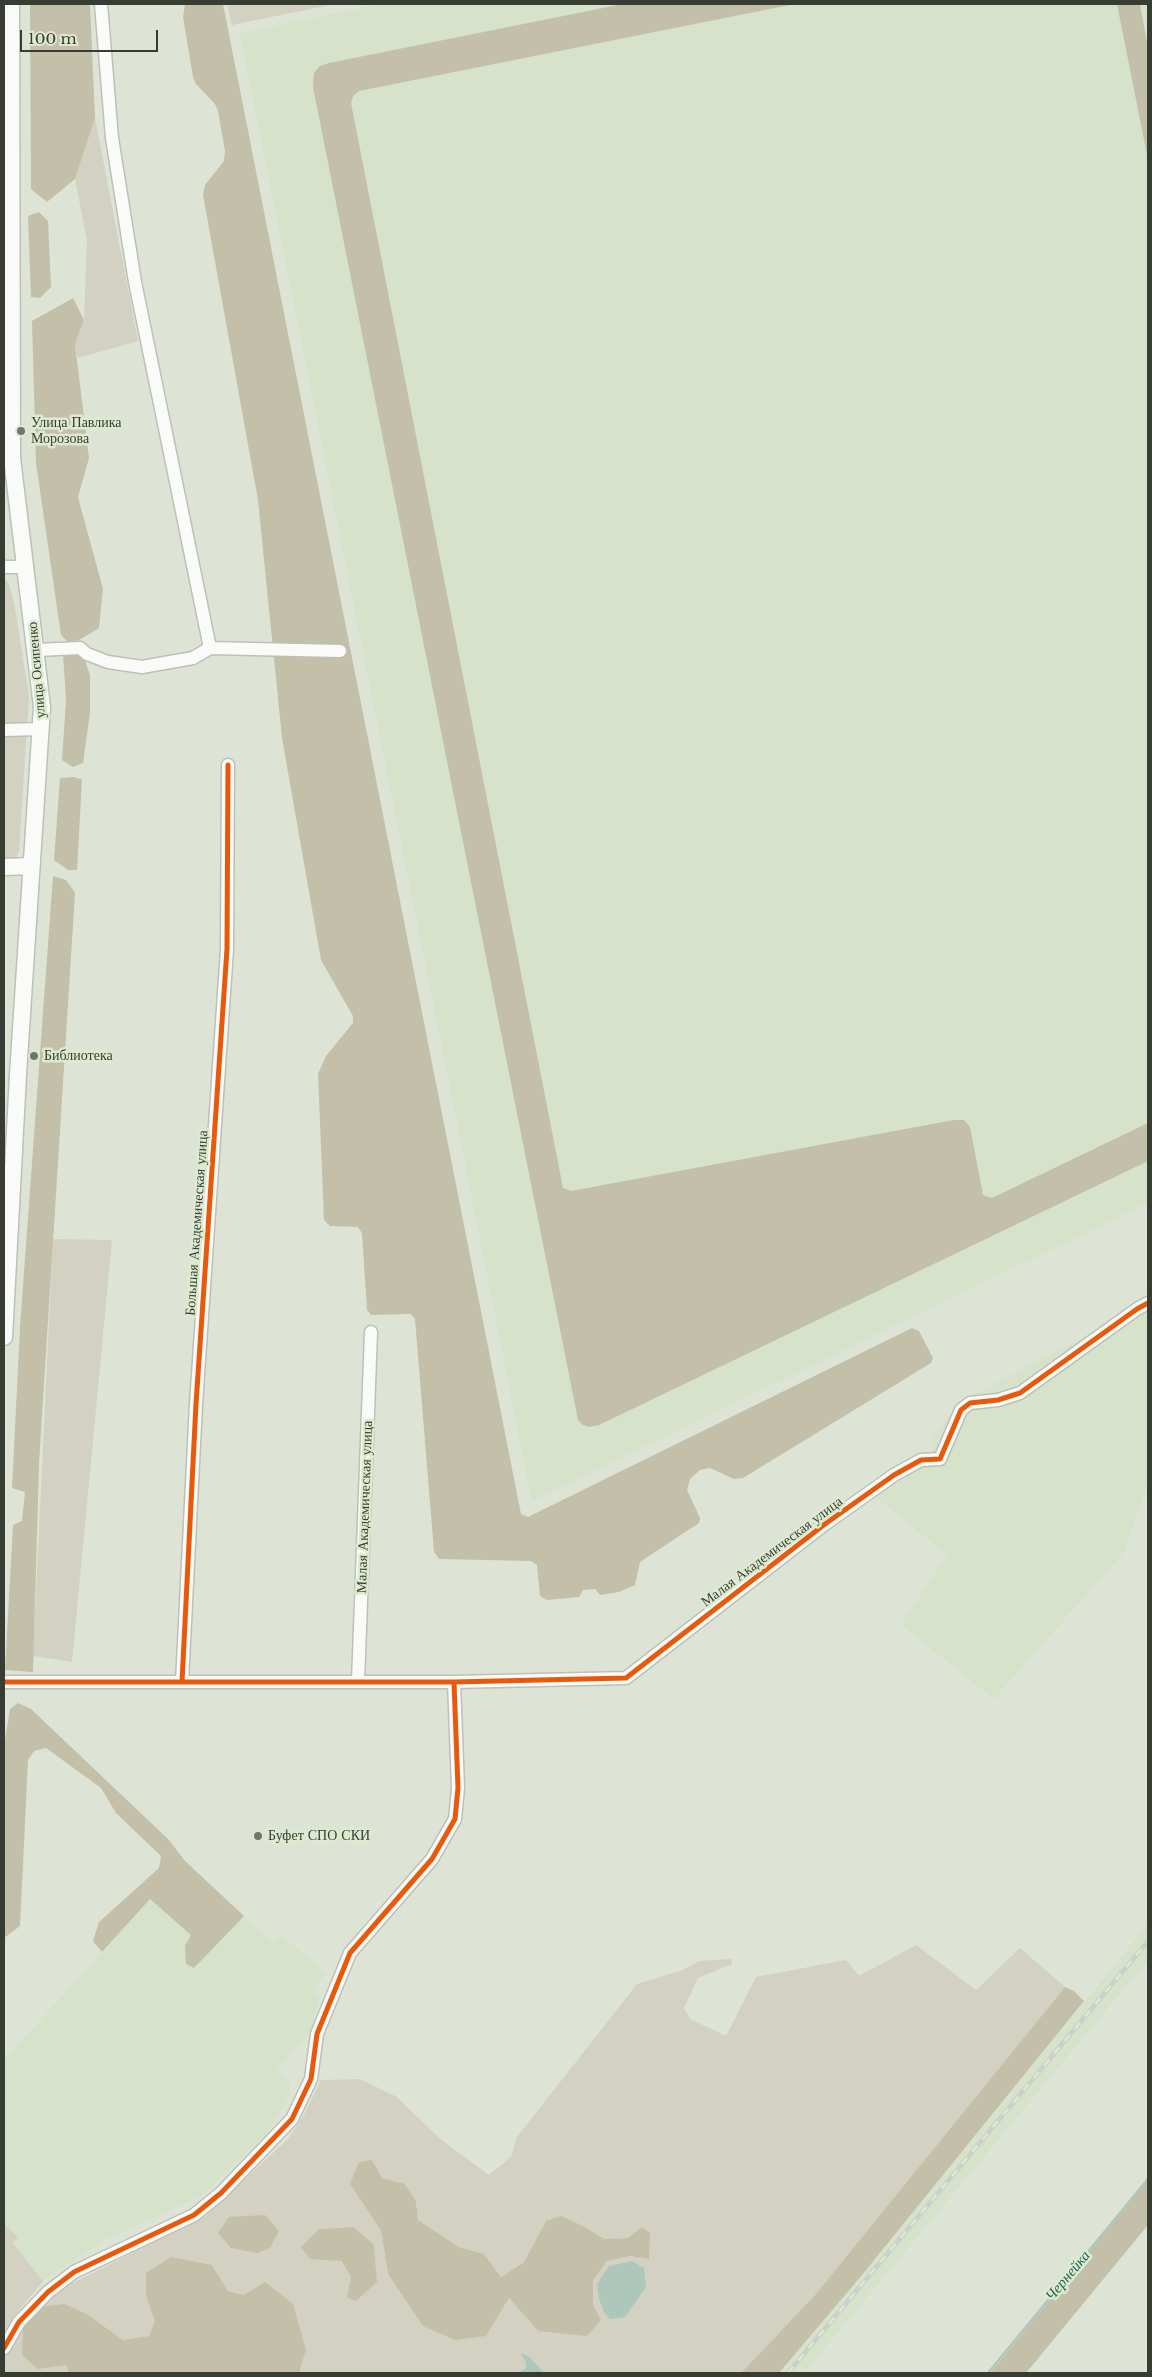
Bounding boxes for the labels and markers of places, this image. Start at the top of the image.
place label: Улица Павлика Морозова [31,415,122,448]
marker: Улица Павлика Морозова [15,425,27,437]
place label: Библиотека [44,1048,113,1064]
marker: Библиотека [28,1050,40,1062]
place label: Буфет СПО СКИ [268,1828,370,1844]
marker: Буфет СПО СКИ [252,1830,264,1842]

